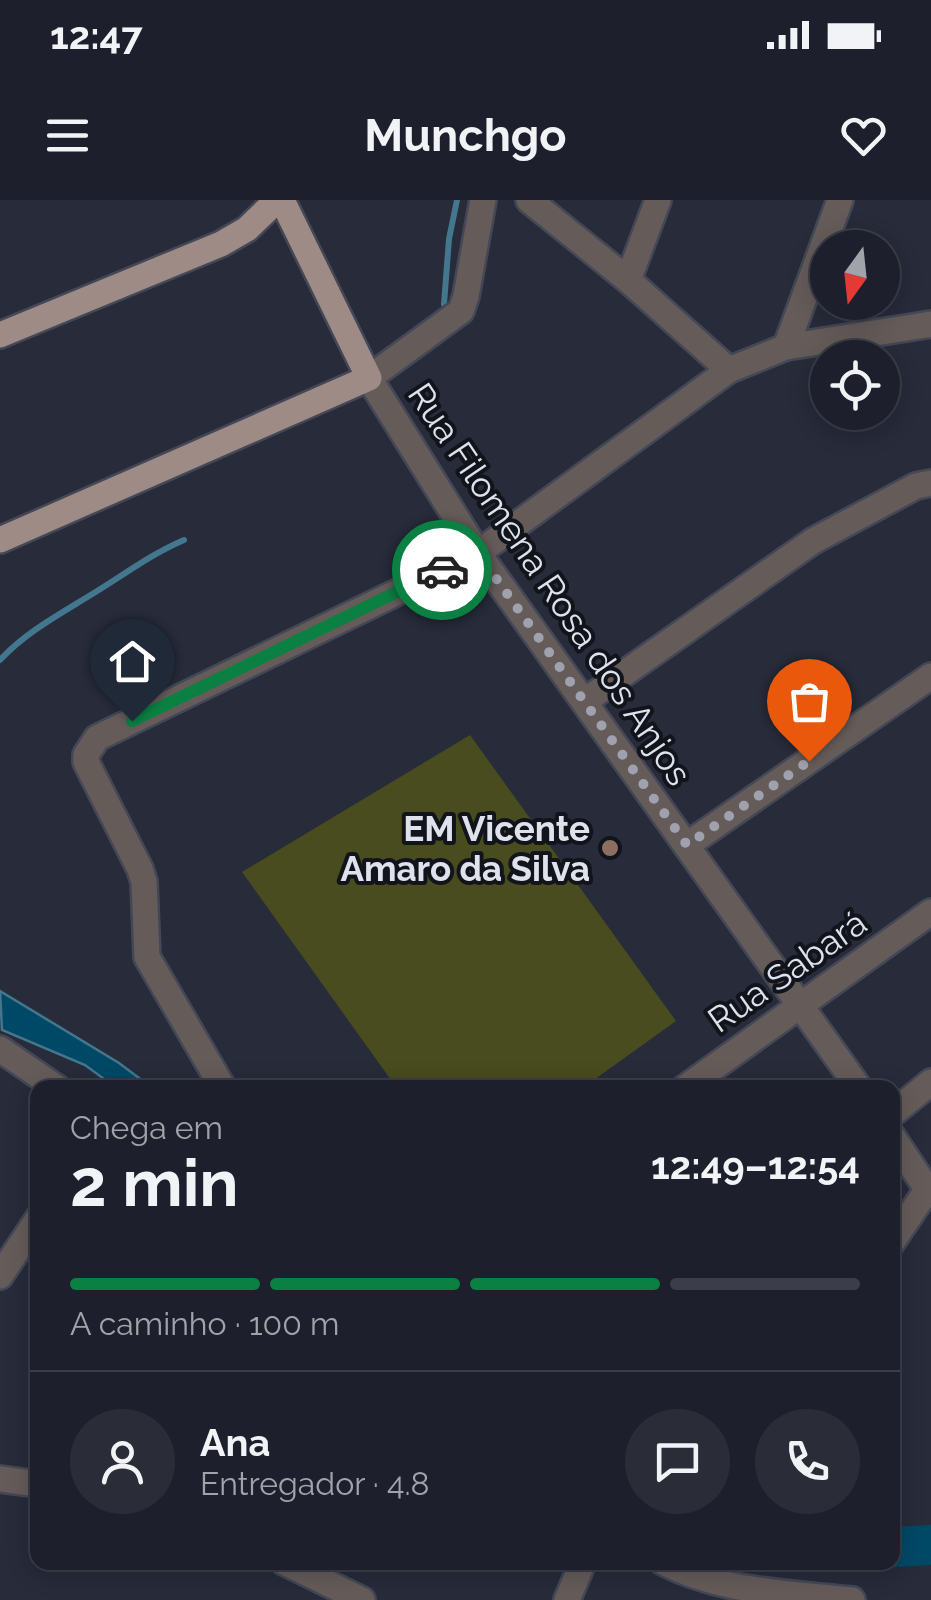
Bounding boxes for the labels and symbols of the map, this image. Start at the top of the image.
north arrow [810,230,900,320]
street label: Rua Filomena Rosa dos Anjos [400,375,700,793]
courier [392,520,492,620]
pin [90,619,175,722]
pin [767,659,852,762]
place label: EM Vicente Amaro da Silva [340,808,590,889]
marker: EM Vicente Amaro da Silva [599,837,621,859]
street label: Rua Sabará [700,902,874,1040]

